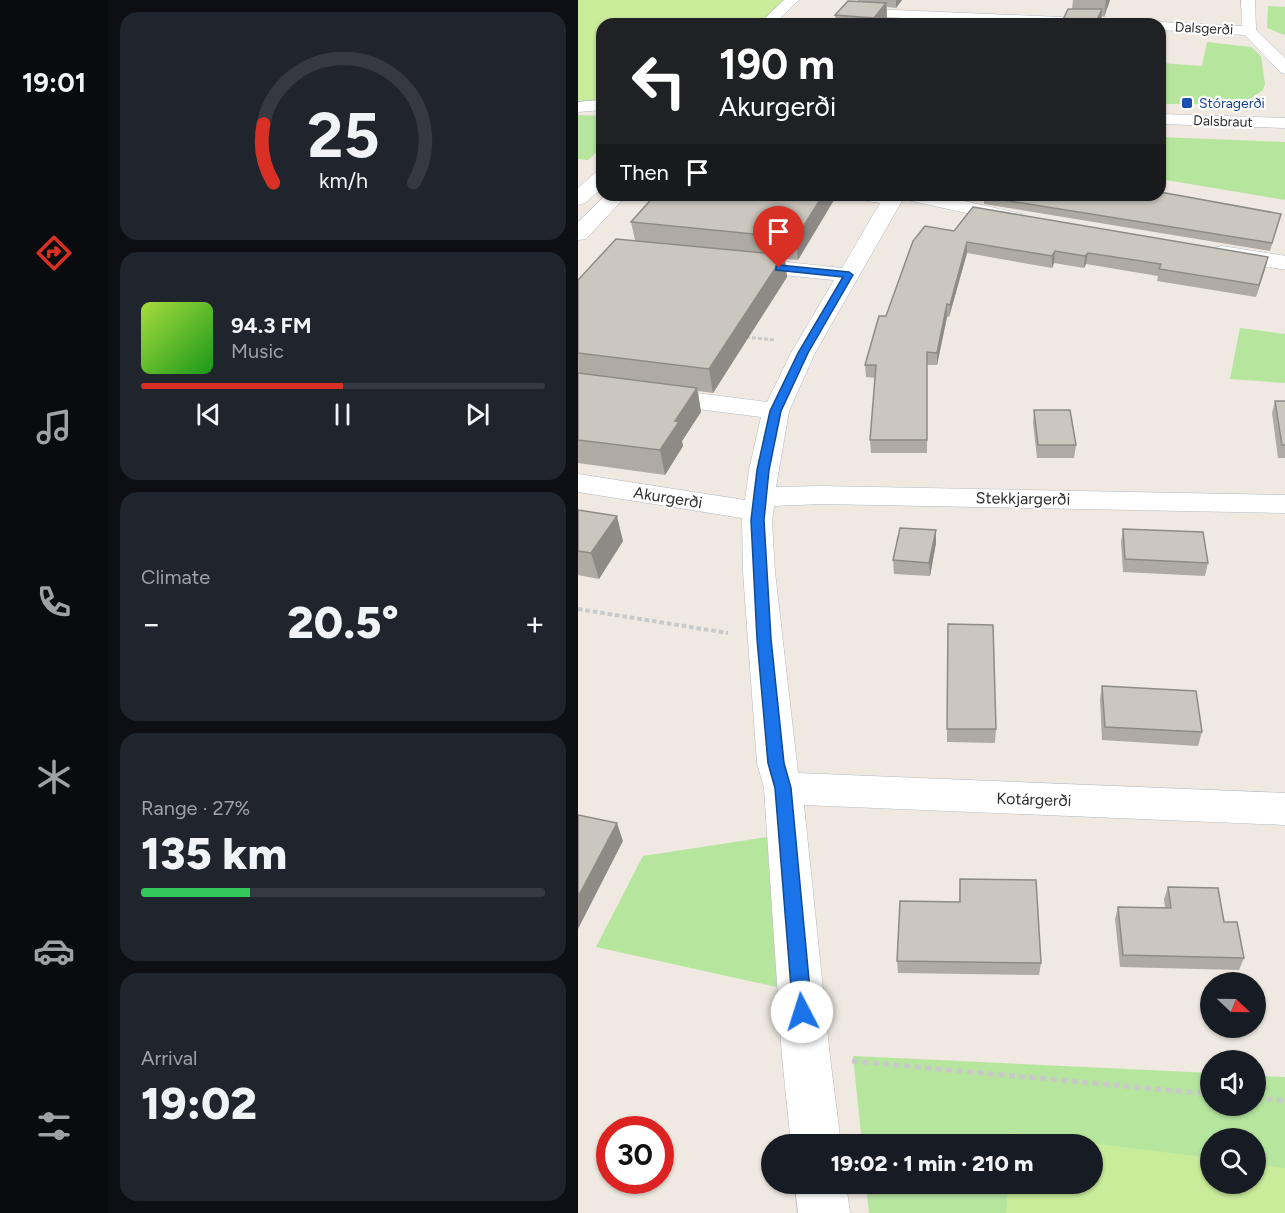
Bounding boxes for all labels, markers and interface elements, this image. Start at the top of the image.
street label: Dalsgerði [1174,18,1234,39]
text: 190 m [719,39,835,90]
icon: left [620,42,698,120]
text: 19:01 [22,66,86,99]
text: Akurgerði [719,90,836,123]
place label: Stóragerði [1199,95,1265,112]
marker: Stóragerði [1180,96,1194,110]
text: 25 [307,98,379,173]
street label: Dalsbraut [1193,112,1253,131]
icon: arrive [681,156,714,189]
text: Then [620,159,669,186]
text: km/h [319,168,367,193]
pin [753,206,804,268]
icon: arrive [762,215,795,248]
icon: directions [33,232,75,274]
text: 94.3 FM [231,312,312,339]
text: Music [231,339,284,363]
icon: previous [192,398,225,431]
icon: pause [326,398,359,431]
icon: next [461,398,494,431]
icon: music [33,406,75,448]
street label: Akurgerði [632,483,704,512]
street label: Stekkjargerði [976,488,1070,509]
text: Climate [141,565,210,589]
icon: phone [33,581,75,623]
text: 20.5° [287,595,399,649]
text: − [141,604,162,643]
text: + [524,604,545,643]
icon: climate [33,756,75,798]
street label: Kotárgerði [996,789,1072,810]
text: Range · 27% [141,796,250,820]
text: 135 km [141,826,287,880]
icon: car [33,930,75,972]
north arrow [1200,972,1266,1038]
map controls [1200,972,1266,1194]
position arrow [770,980,834,1044]
text: Arrival [141,1046,197,1070]
button: sound [1200,1050,1266,1116]
text: 19:02 [141,1076,257,1130]
icon: filters [33,1105,75,1147]
speed limit sign: 30 [596,1116,674,1194]
button: search [1200,1128,1266,1194]
text: 19:02 · 1 min · 210 m [831,1150,1033,1177]

